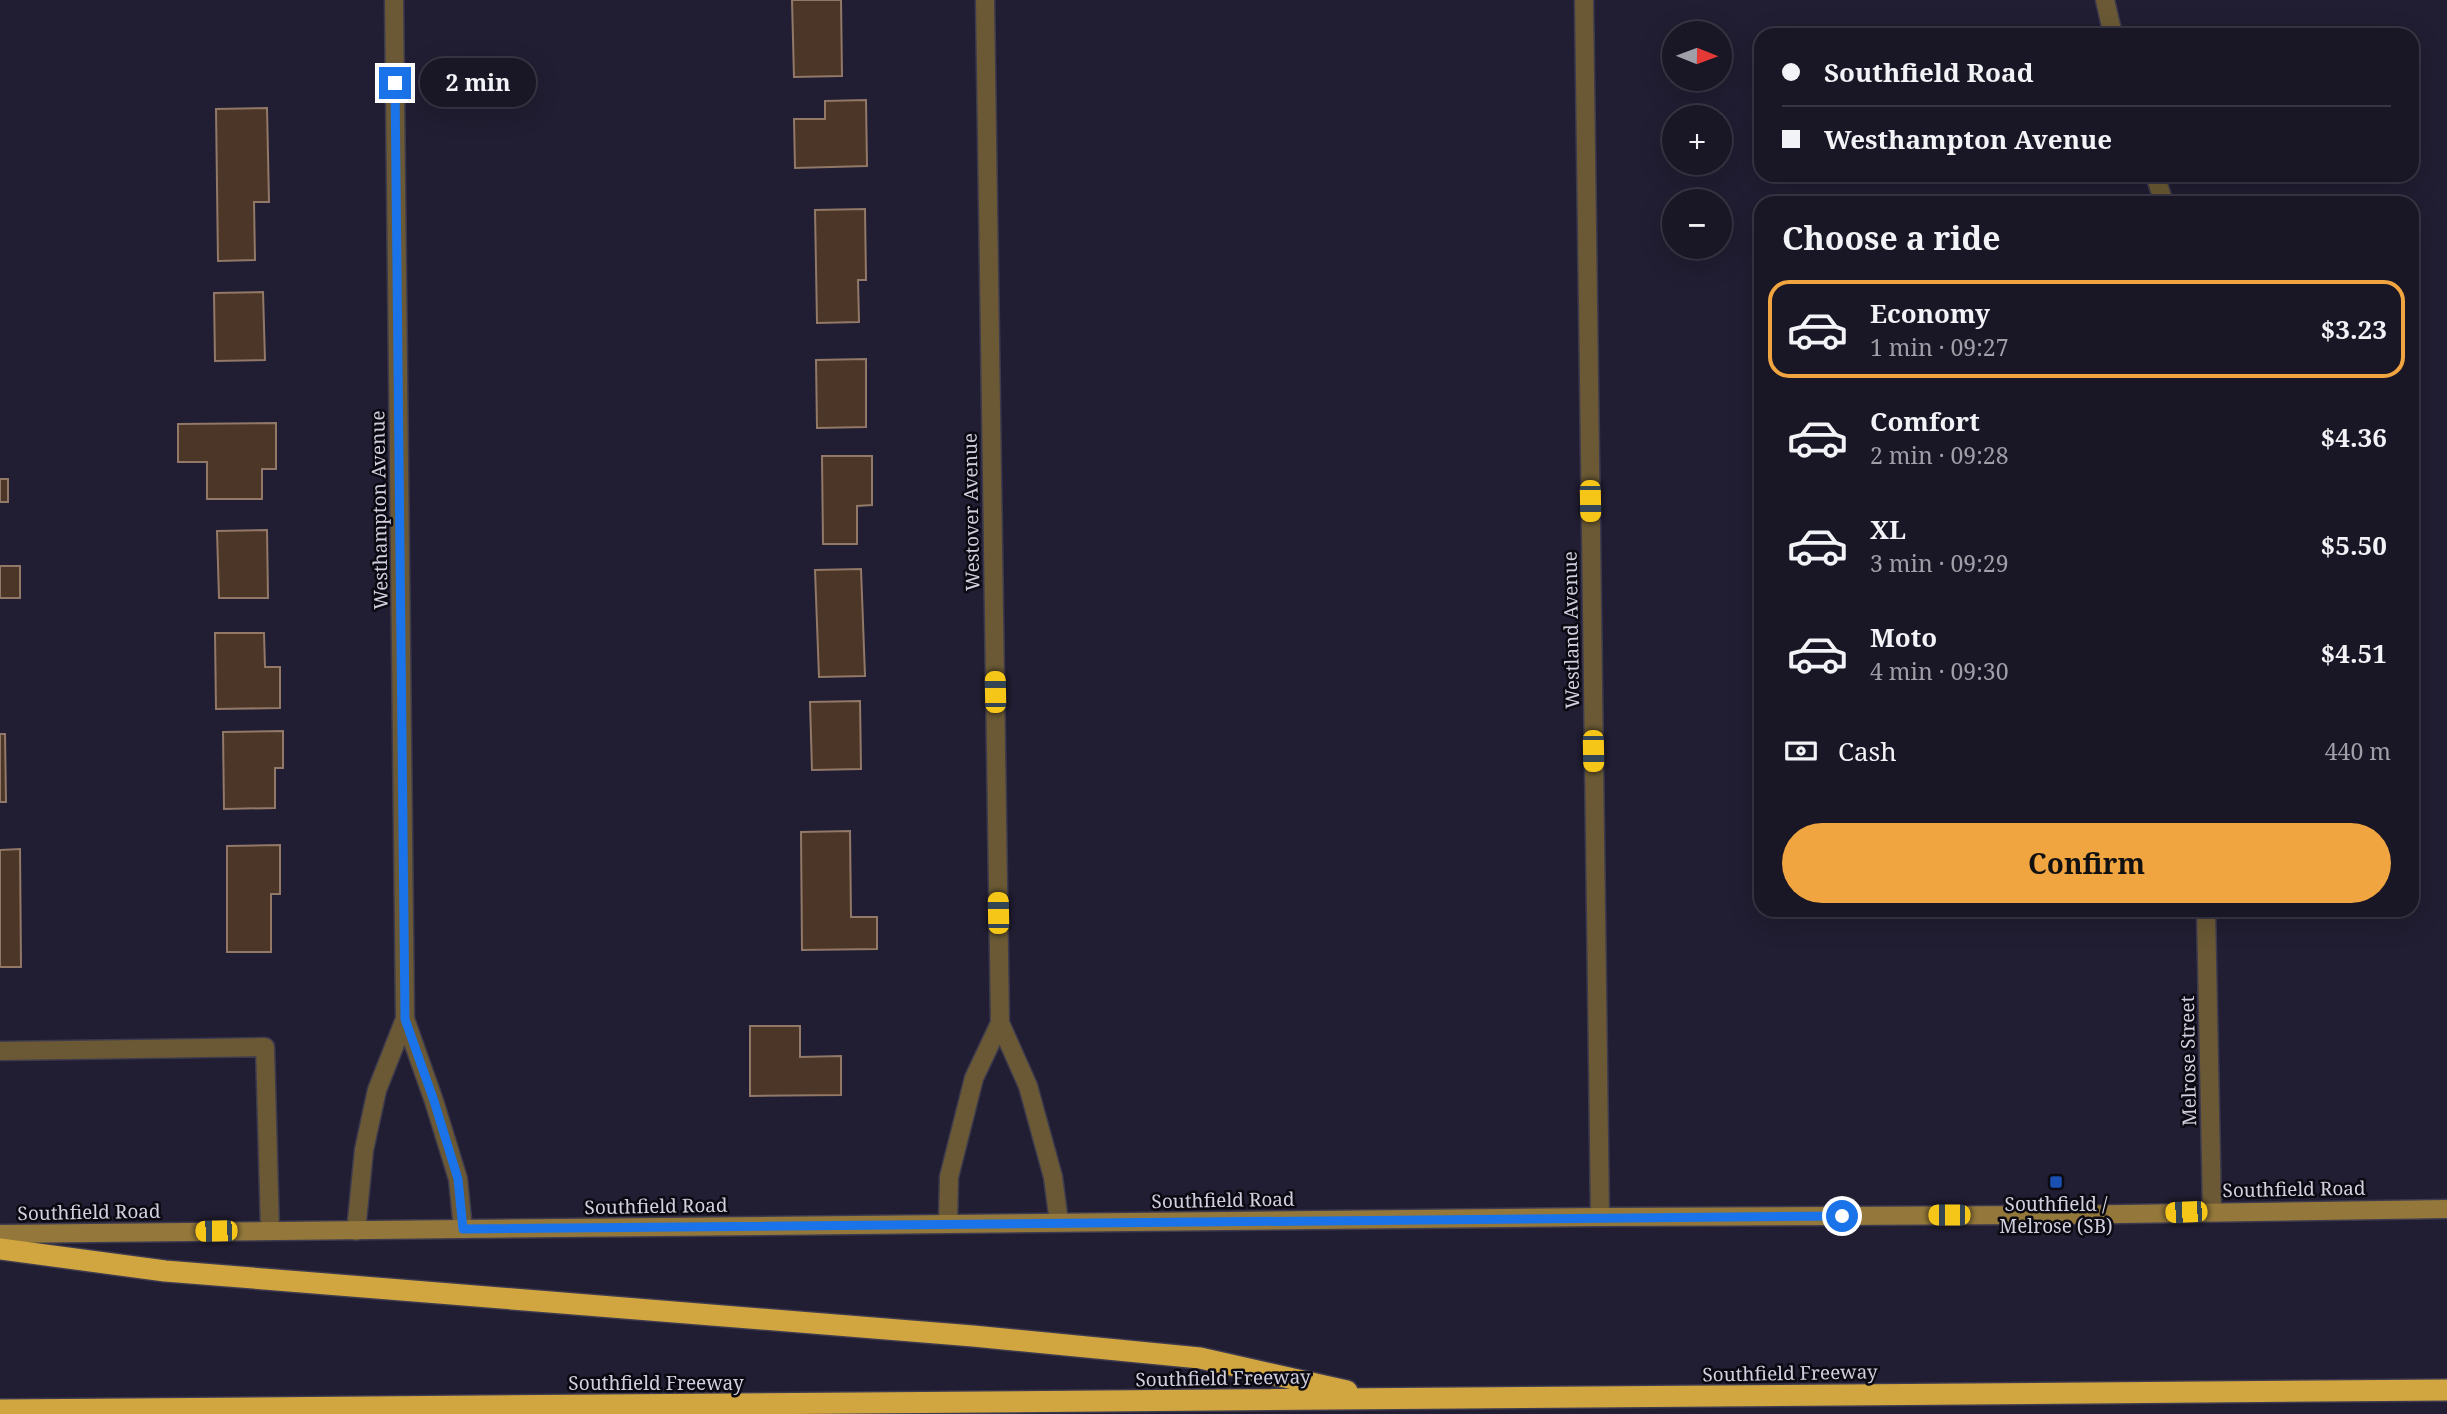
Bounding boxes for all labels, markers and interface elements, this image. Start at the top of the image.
north arrow [1662,21,1732,91]
map controls [1662,21,1732,259]
text: Southfield Road [1824,54,2034,90]
callout: 2 min [420,58,535,108]
text: 2 min [445,66,511,98]
route end [379,67,411,99]
button: + [1662,105,1732,175]
text: Westhampton Avenue [1824,121,2112,157]
button: − [1662,189,1732,259]
text: Choose a ride [1782,216,2001,259]
text: Economy [1870,295,1990,331]
icon: car [1786,298,1849,361]
text: $3.23 [2321,311,2387,347]
text: 1 min · 09:27 [1870,331,2008,363]
text: Comfort [1870,403,1980,439]
icon: car [1786,406,1849,469]
street label: Westhampton Avenue [364,410,394,610]
text: $4.36 [2321,419,2387,455]
street label: Westover Avenue [957,433,985,591]
text: 2 min · 09:28 [1870,439,2008,471]
car [1580,480,1601,522]
text: XL [1870,511,1906,547]
icon: car [1786,514,1849,577]
text: $5.50 [2321,527,2387,563]
text: 3 min · 09:29 [1870,547,2008,579]
street label: Westland Avenue [1557,551,1585,709]
text: Moto [1870,619,1937,655]
icon: car [1786,622,1849,685]
text: $4.51 [2321,635,2387,671]
text: 4 min · 09:30 [1870,655,2008,687]
car [985,671,1006,713]
car [1583,730,1604,772]
icon: cash [1782,732,1820,770]
text: Cash [1838,733,1897,769]
text: 440 m [2325,735,2391,767]
button: Confirm [1782,823,2391,903]
car [988,892,1009,934]
street label: Melrose Street [2174,995,2202,1126]
marker: Southfield / Melrose (SB) [2048,1174,2064,1190]
street label: Southfield Road [2222,1175,2366,1203]
street label: Southfield Road [1151,1186,1295,1214]
place label: Southfield / Melrose (SB) [1999,1191,2113,1239]
street label: Southfield Road [584,1192,728,1220]
street label: Southfield Road [17,1198,161,1226]
route start [1826,1200,1858,1232]
car [2165,1201,2208,1223]
car [1929,1205,1971,1226]
car [195,1220,238,1242]
street label: Southfield Freeway [1702,1358,1878,1388]
street label: Southfield Freeway [1135,1363,1311,1393]
street label: Southfield Freeway [568,1370,744,1396]

